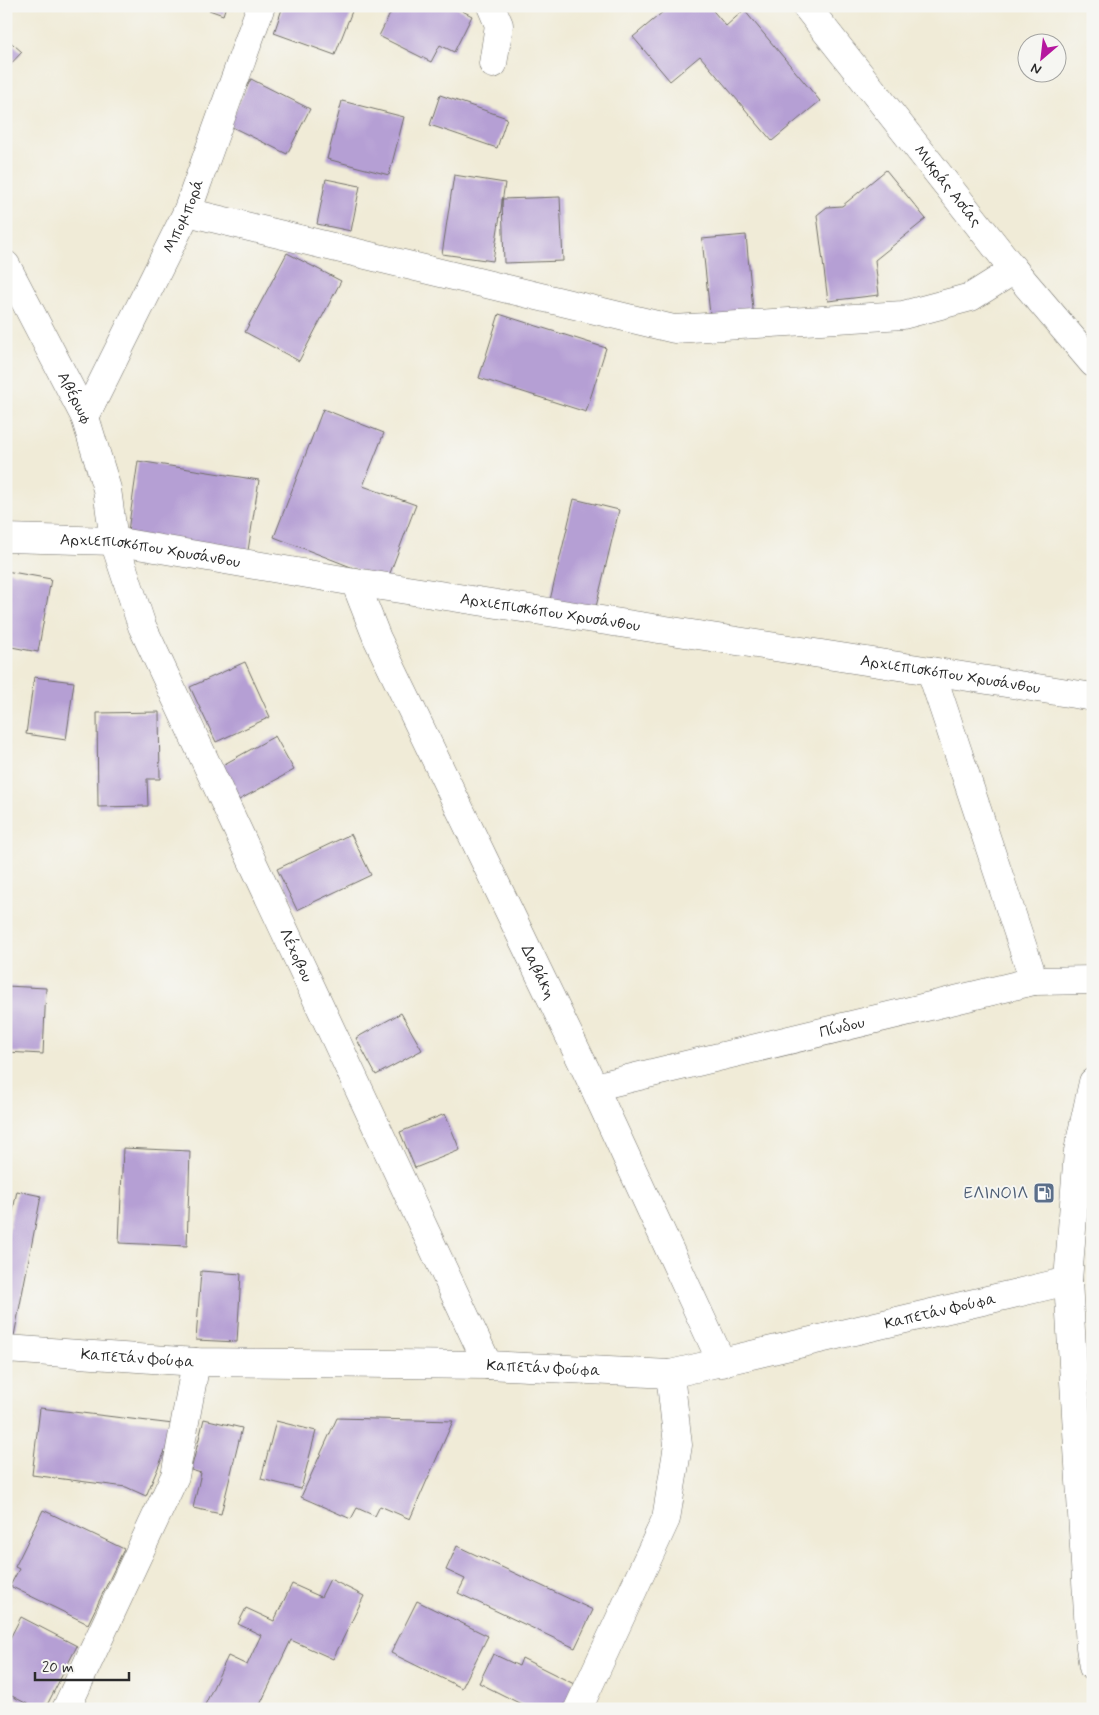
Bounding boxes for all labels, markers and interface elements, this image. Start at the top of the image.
north arrow [1016,32,1066,82]
text: N [1028,58,1045,79]
street label: Μικράς Ασίας [909,141,987,231]
street label: Μπομπορά [158,176,209,257]
street label: Αβέρωφ [53,368,97,427]
street label: Αρχιεπισκόπου Χρυσάνθου [60,529,242,573]
street label: Αρχιεπισκόπου Χρυσάνθου [459,588,642,636]
street label: Αρχιεπισκόπου Χρυσάνθου [859,650,1042,699]
street label: Λέχοβου [274,925,318,986]
street label: Δαβάκη [516,941,561,1003]
street label: Πίνδου [817,1012,867,1043]
fuel station icon: ΕΛΙΝΟΙΛ [1032,1181,1056,1205]
place label: ΕΛΙΝΟΙΛ [964,1183,1028,1204]
street label: Καπετάν Φούφα [882,1288,998,1334]
street label: Καπετάν Φούφα [80,1344,195,1372]
street label: Καπετάν Φούφα [486,1354,601,1381]
scale bar [35,1650,129,1682]
text: 20 m [42,1658,74,1678]

